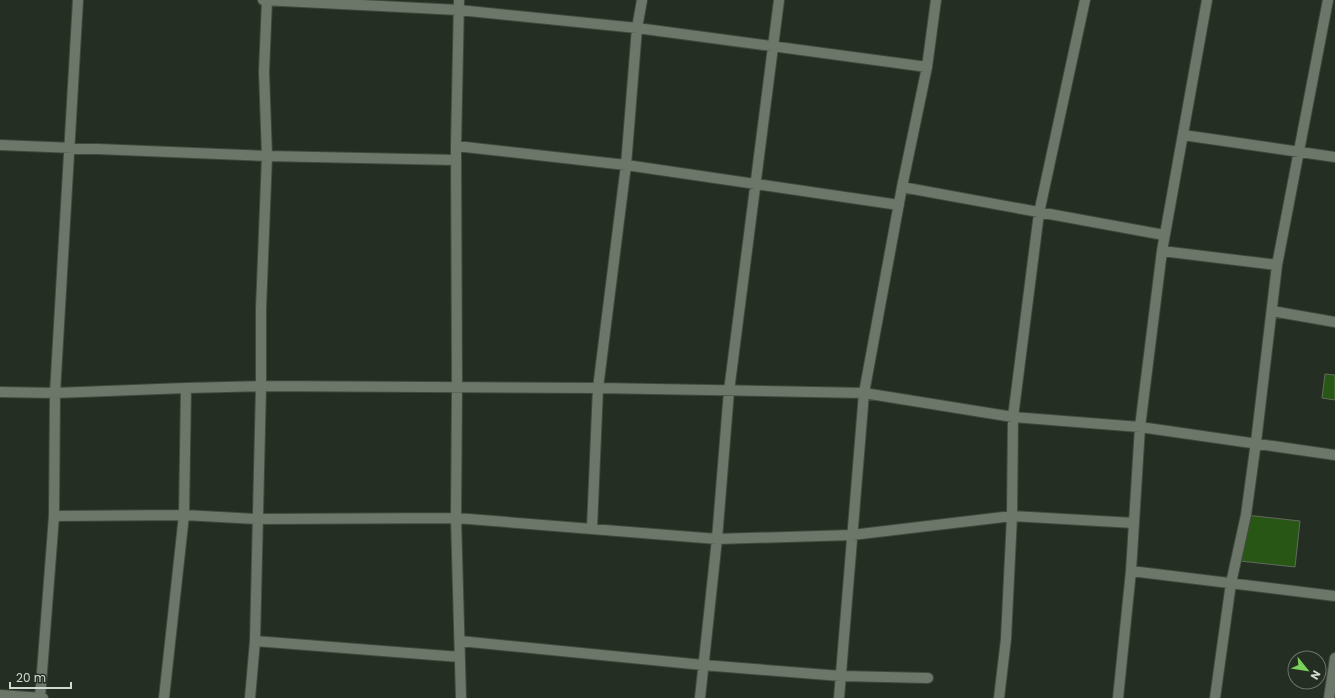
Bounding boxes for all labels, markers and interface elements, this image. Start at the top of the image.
north arrow [1287,650,1327,690]
scale bar [10,664,71,690]
text: N [1307,667,1325,683]
text: 20 m [16,669,46,686]

